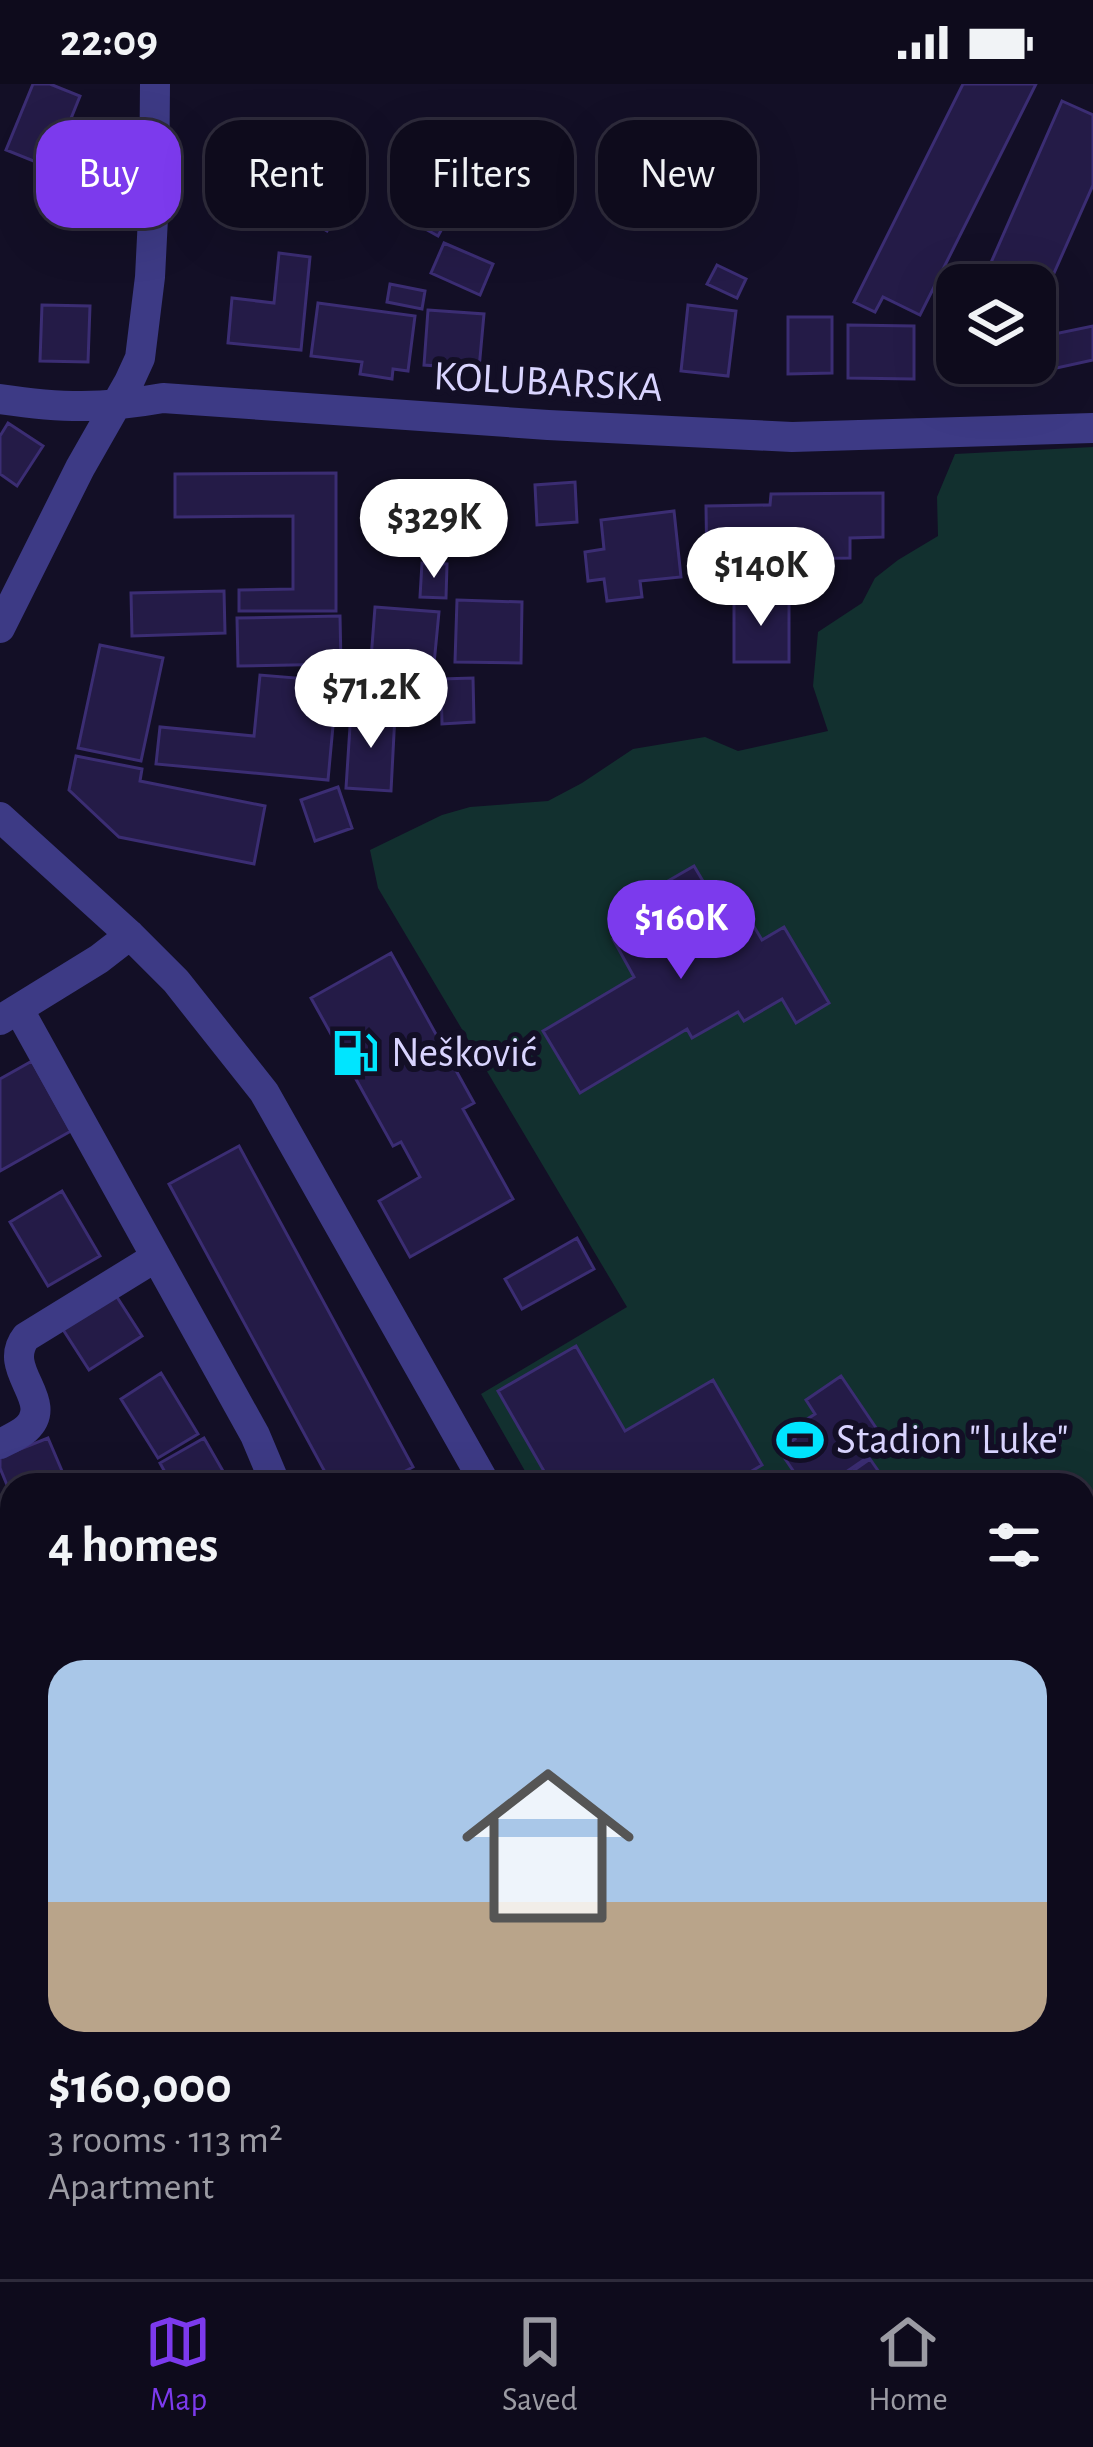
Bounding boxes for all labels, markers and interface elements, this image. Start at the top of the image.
text: 22:09 [60,19,158,64]
chip: Buy [36,120,181,228]
chip: Rent [205,120,366,228]
chip: Filters [390,120,574,228]
chip: New [598,120,757,228]
map controls [936,264,1056,384]
button: layers [936,264,1056,384]
street label: KOLUBARSKA [432,355,664,409]
pin: $329K [350,479,518,581]
text: $329K [387,498,481,537]
pin: $140K [677,527,845,629]
text: $140K [714,546,808,585]
pin: $71.2K [273,649,469,751]
text: $71.2K [322,668,420,707]
pin: $160K [597,880,765,982]
text: $160K [634,899,728,938]
fuel station icon: Nešković [330,1028,380,1078]
place label: Nešković [391,1032,536,1074]
sports icon: Stadion "Luke" [775,1415,825,1465]
place label: Stadion "Luke" [836,1419,1069,1461]
icon: filters [981,1512,1047,1578]
text: 4 homes [48,1520,218,1571]
icon: home [440,1738,656,1954]
text: $160,000 [48,2061,232,2112]
text: 3 rooms · 113 m² [48,2121,283,2160]
text: Apartment [48,2168,214,2207]
tab: Map [145,2309,211,2421]
tab: Saved [502,2309,578,2421]
tab: Home [868,2309,948,2421]

